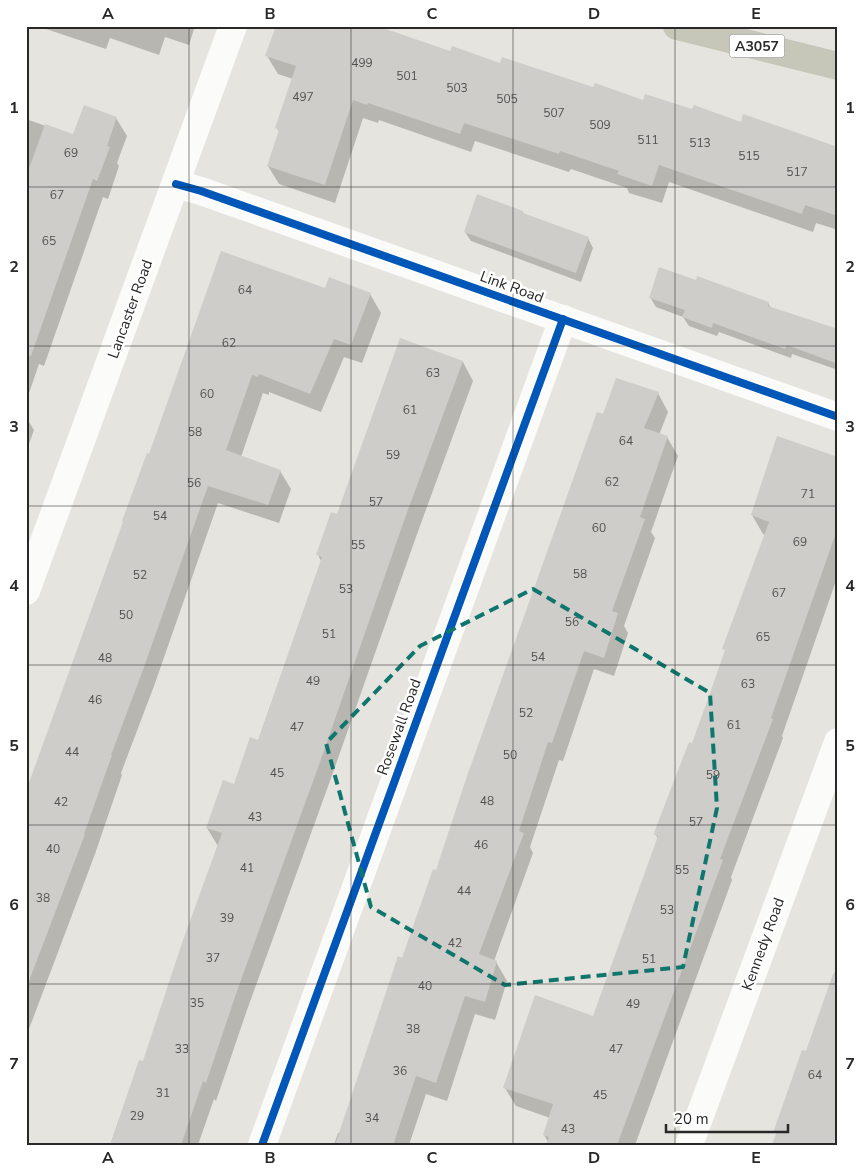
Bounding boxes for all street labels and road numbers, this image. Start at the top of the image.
road number: A3057 [730,34,784,58]
street label: Lancaster Road [103,257,157,361]
street label: Link Road [477,266,547,308]
street label: Rosewall Road [372,676,426,778]
street label: Kennedy Road [737,895,789,993]

